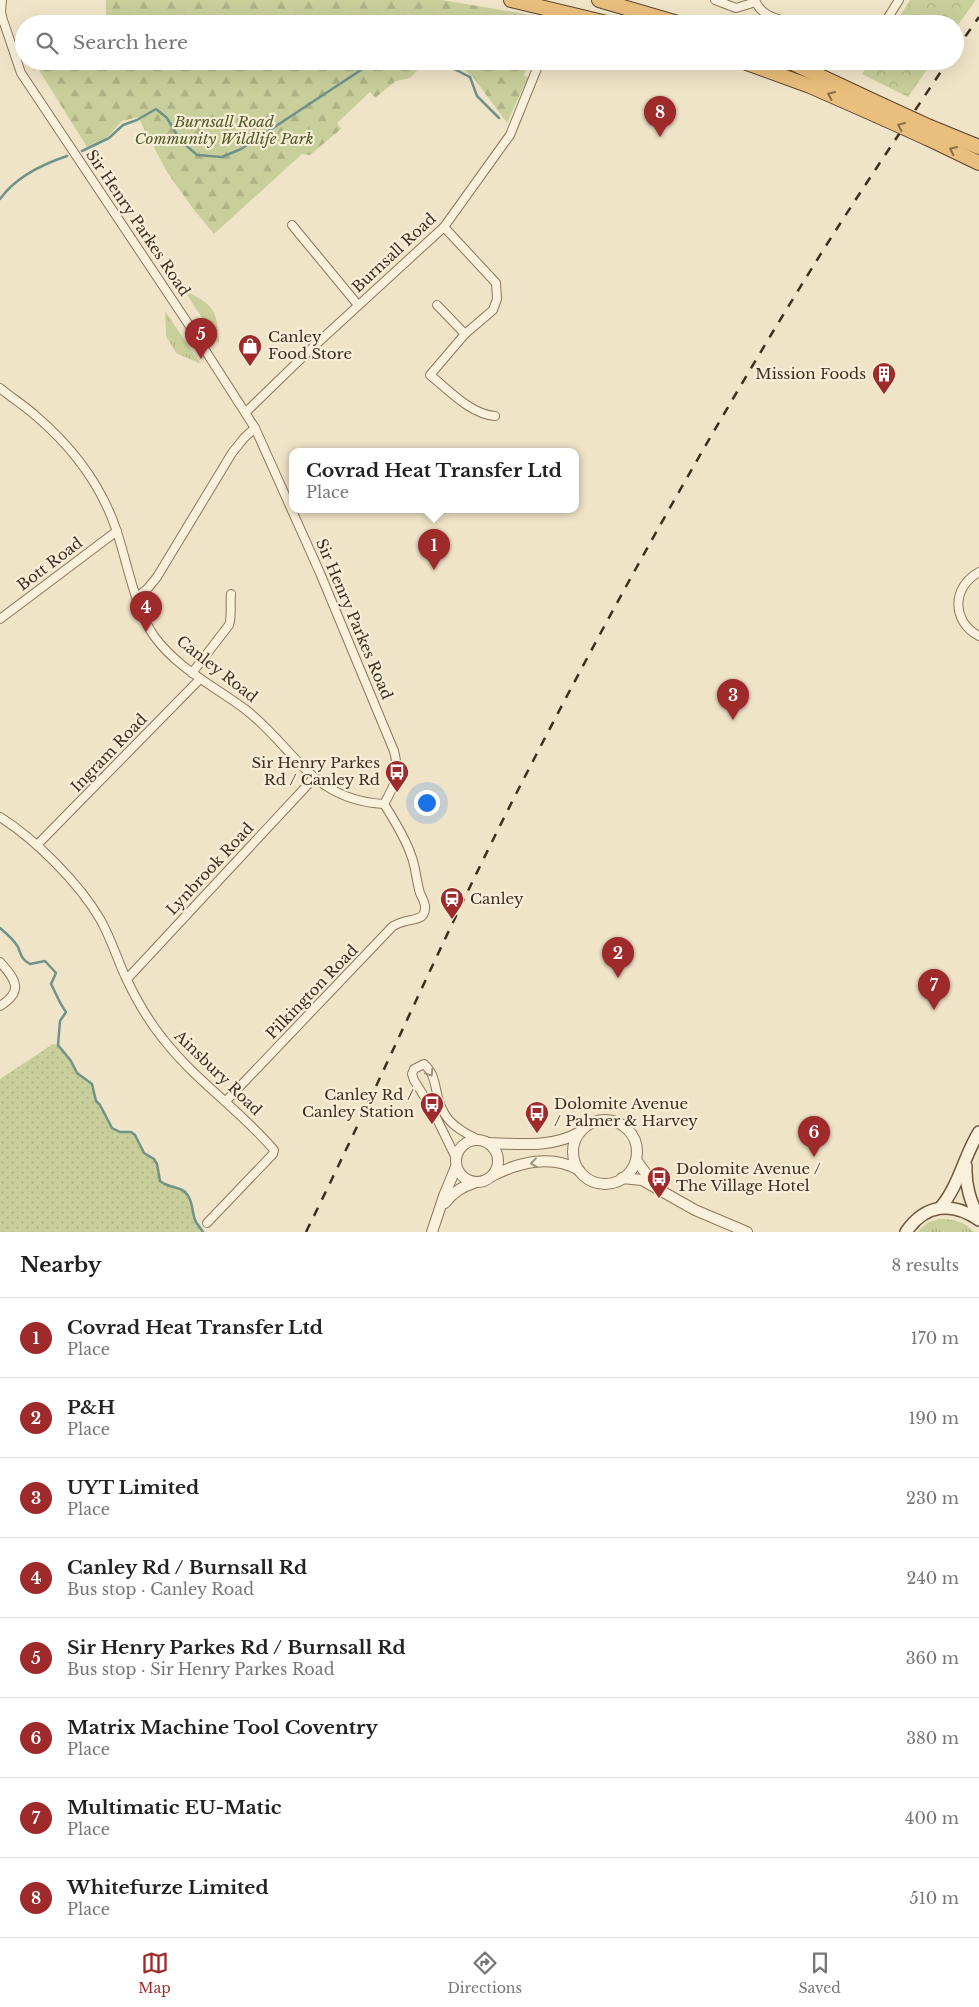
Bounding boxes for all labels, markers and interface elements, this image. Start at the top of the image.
search box [15,15,964,70]
icon: search [33,29,61,57]
text: Search here [73,31,188,54]
one-way arrow [827,91,836,102]
pin: 8 [644,96,676,137]
park label: Burnsall Road Community Wildlife Park [135,112,313,148]
one-way arrow [897,122,906,133]
street label: Sir Henry Parkes Road [82,146,195,300]
one-way arrow [949,146,958,157]
street label: Burnsall Road [348,209,440,296]
pin: 5 [185,318,217,359]
place label: Canley Food Store [268,327,352,363]
shop icon: Canley Food Store [237,333,263,367]
building icon: Mission Foods [871,361,897,395]
place label: Mission Foods [755,364,866,383]
popup [289,448,579,513]
text: Covrad Heat Transfer Ltd [306,459,562,482]
text: Place [306,482,349,502]
pin: 1 [418,529,450,570]
street label: Bott Road [13,533,86,594]
street label: Sir Henry Parkes Road [312,536,397,702]
pin: 4 [130,591,162,632]
street label: Canley Road [173,631,261,706]
pin: 3 [717,679,749,720]
street label: Ingram Road [67,710,151,796]
place label: Sir Henry Parkes Rd / Canley Rd [251,753,380,789]
bus stop icon: Sir Henry Parkes Rd / Canley Rd [384,759,410,793]
your location [414,790,440,816]
street label: Lynbrook Road [162,819,257,919]
station icon: Canley [439,886,465,920]
place label: Canley [470,889,524,908]
pin: 2 [602,937,634,978]
street label: Pilkington Road [262,940,362,1043]
pin: 7 [918,969,950,1010]
street label: Ainsbury Road [170,1025,266,1119]
one-way arrow [424,1067,433,1076]
place label: Canley Rd / Canley Station [302,1085,414,1121]
bus stop icon: Canley Rd / Canley Station [419,1091,445,1125]
place label: Dolomite Avenue / Palmer & Harvey [554,1094,698,1130]
bus stop icon: Dolomite Avenue / Palmer & Harvey [524,1100,550,1134]
pin: 6 [798,1116,830,1157]
one-way arrow [530,1157,538,1167]
place label: Dolomite Avenue / The Village Hotel [676,1159,821,1195]
bus stop icon: Dolomite Avenue / The Village Hotel [646,1165,672,1199]
text: Nearby [20,1252,101,1278]
text: 8 results [892,1255,959,1275]
text: Covrad Heat Transfer Ltd [67,1316,323,1339]
text: 1 [33,1328,39,1348]
text: 170 m [911,1328,959,1348]
text: Place [67,1339,110,1359]
text: P&H [67,1396,115,1419]
text: 2 [31,1408,41,1428]
text: 190 m [908,1408,959,1428]
text: Place [67,1419,110,1439]
text: UYT Limited [67,1476,199,1499]
text: 3 [31,1488,41,1508]
text: 230 m [906,1488,959,1508]
text: Place [67,1499,110,1519]
text: Canley Rd / Burnsall Rd [67,1556,307,1579]
text: 4 [31,1568,41,1588]
text: 240 m [907,1568,959,1588]
text: Bus stop · Canley Road [67,1579,254,1599]
text: Sir Henry Parkes Rd / Burnsall Rd [67,1636,406,1659]
text: 5 [31,1648,41,1668]
text: 360 m [906,1648,959,1668]
text: Bus stop · Sir Henry Parkes Road [67,1659,334,1679]
text: Matrix Machine Tool Coventry [67,1716,378,1739]
text: 6 [31,1728,41,1748]
text: 380 m [906,1728,959,1748]
text: Place [67,1739,110,1759]
text: Multimatic EU-Matic [67,1796,281,1819]
text: 7 [32,1808,40,1828]
text: 400 m [905,1808,959,1828]
text: Place [67,1819,110,1839]
text: Whitefurze Limited [67,1876,269,1899]
text: 8 [31,1888,41,1908]
text: 510 m [910,1888,959,1908]
text: Place [67,1899,110,1919]
tab: Map [138,1949,171,1997]
tab: Directions [447,1949,522,1997]
tab: Saved [798,1949,841,1997]

